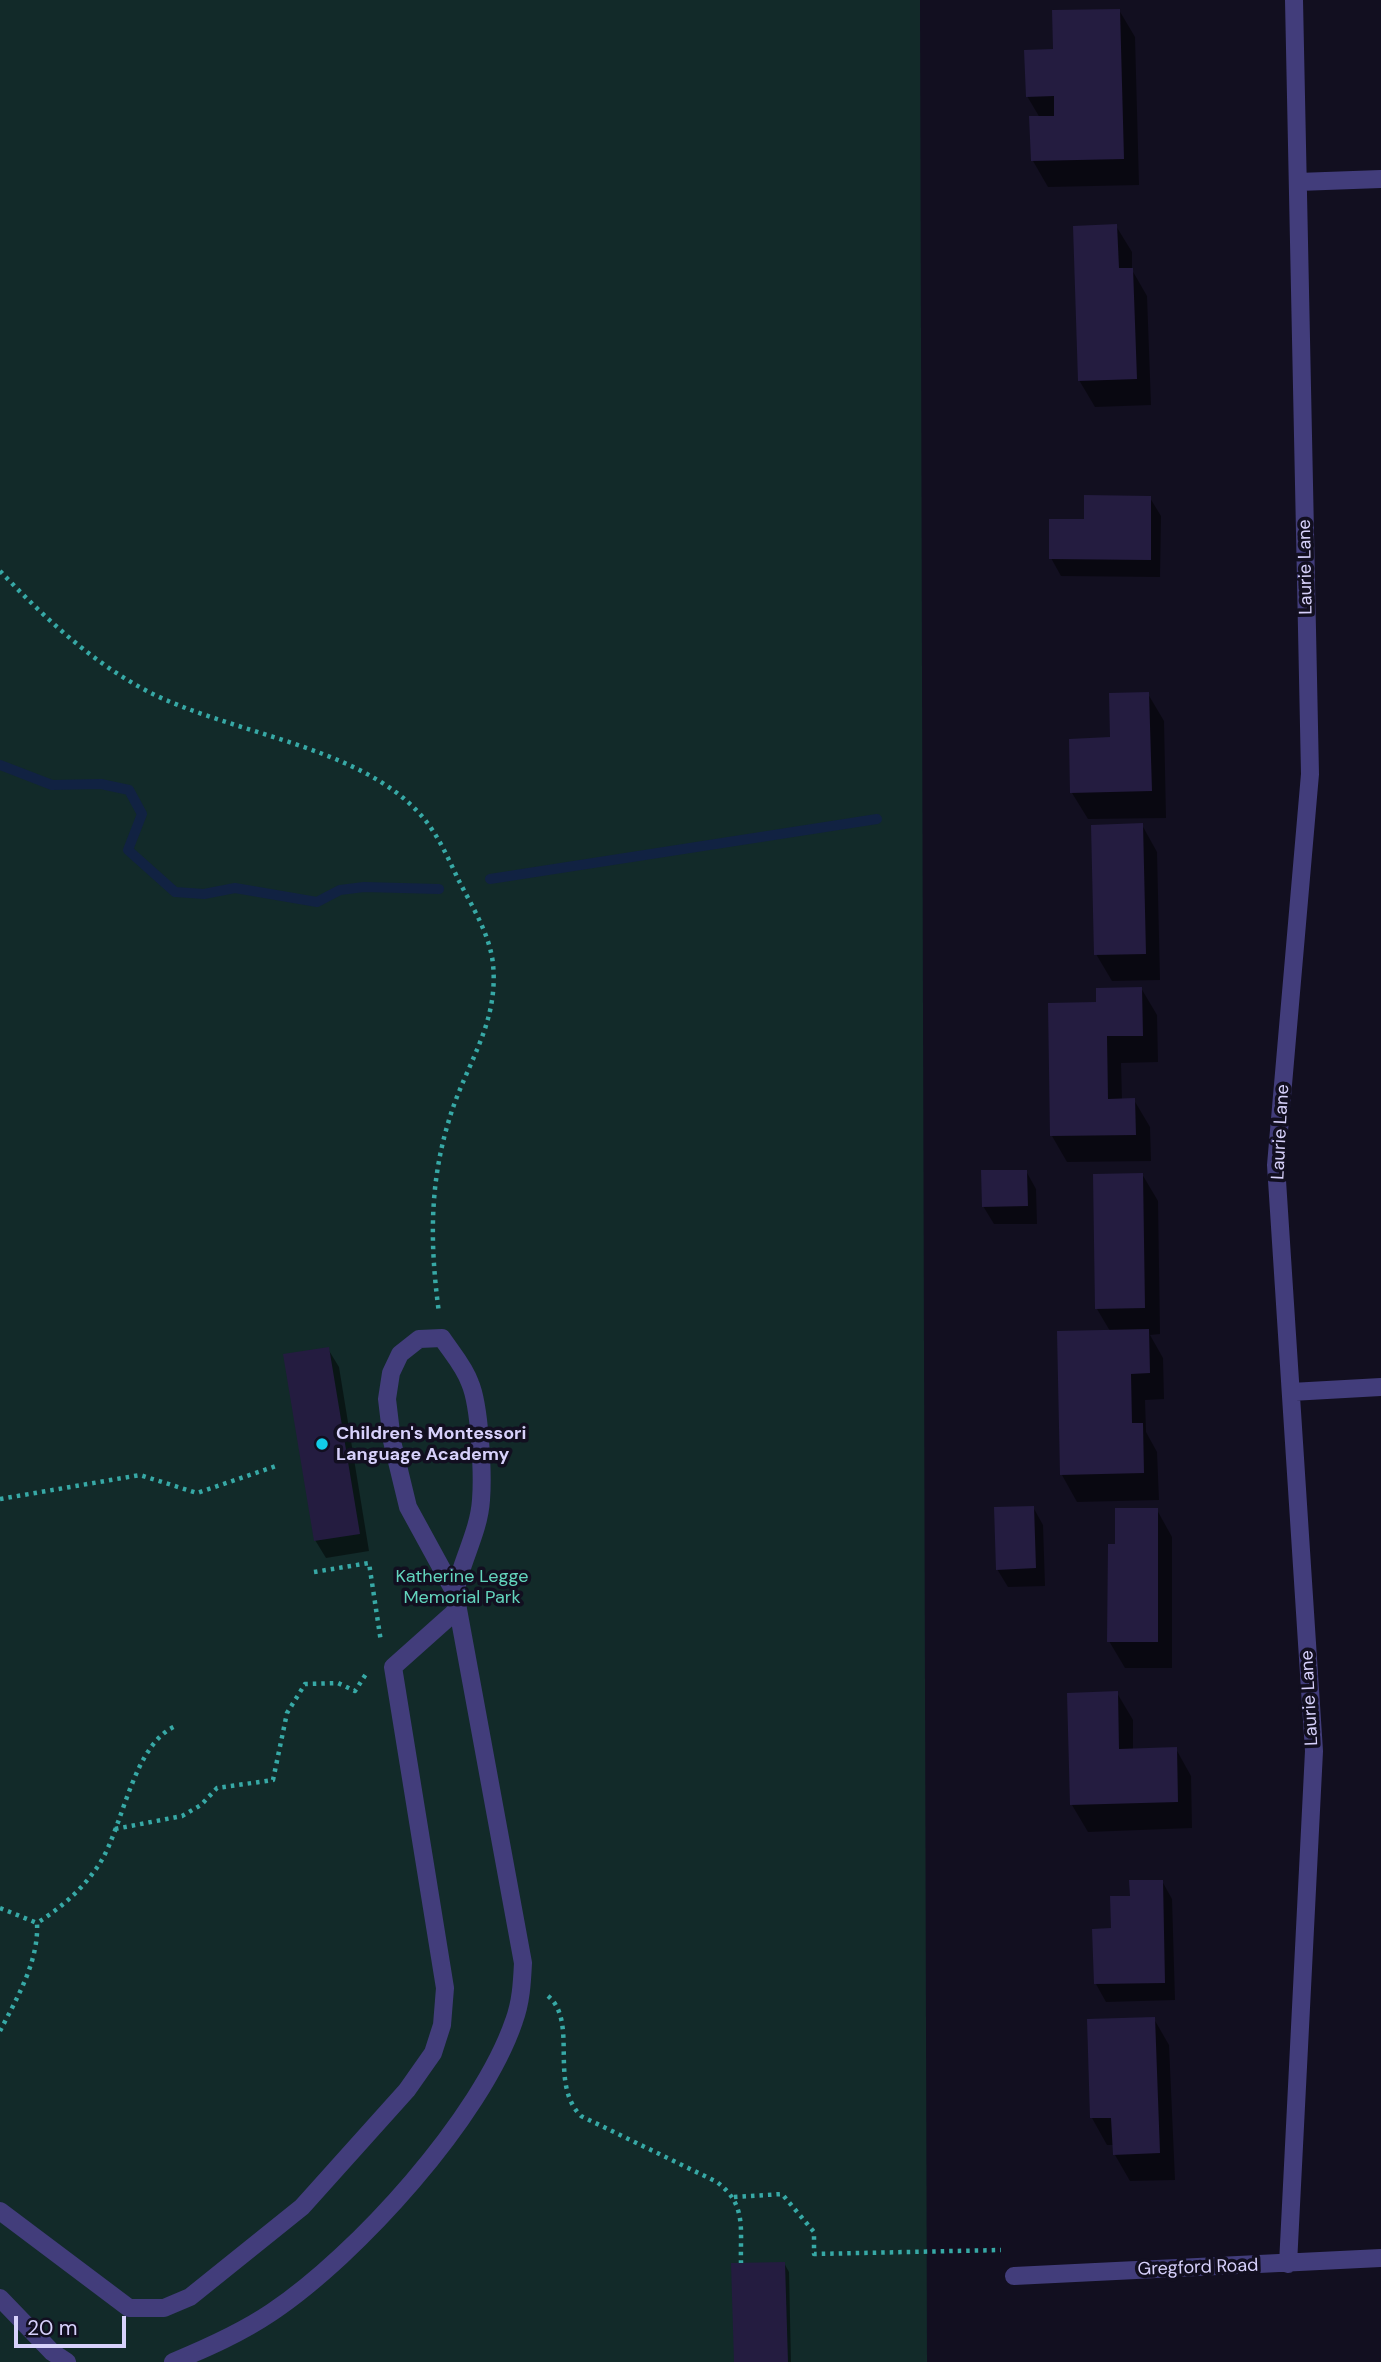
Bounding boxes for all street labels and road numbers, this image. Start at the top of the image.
street label: Laurie Lane [1294,519,1318,615]
street label: Laurie Lane [1268,1084,1294,1180]
street label: Laurie Lane [1297,1650,1323,1746]
street label: Gregford Road [1137,2255,1259,2281]

